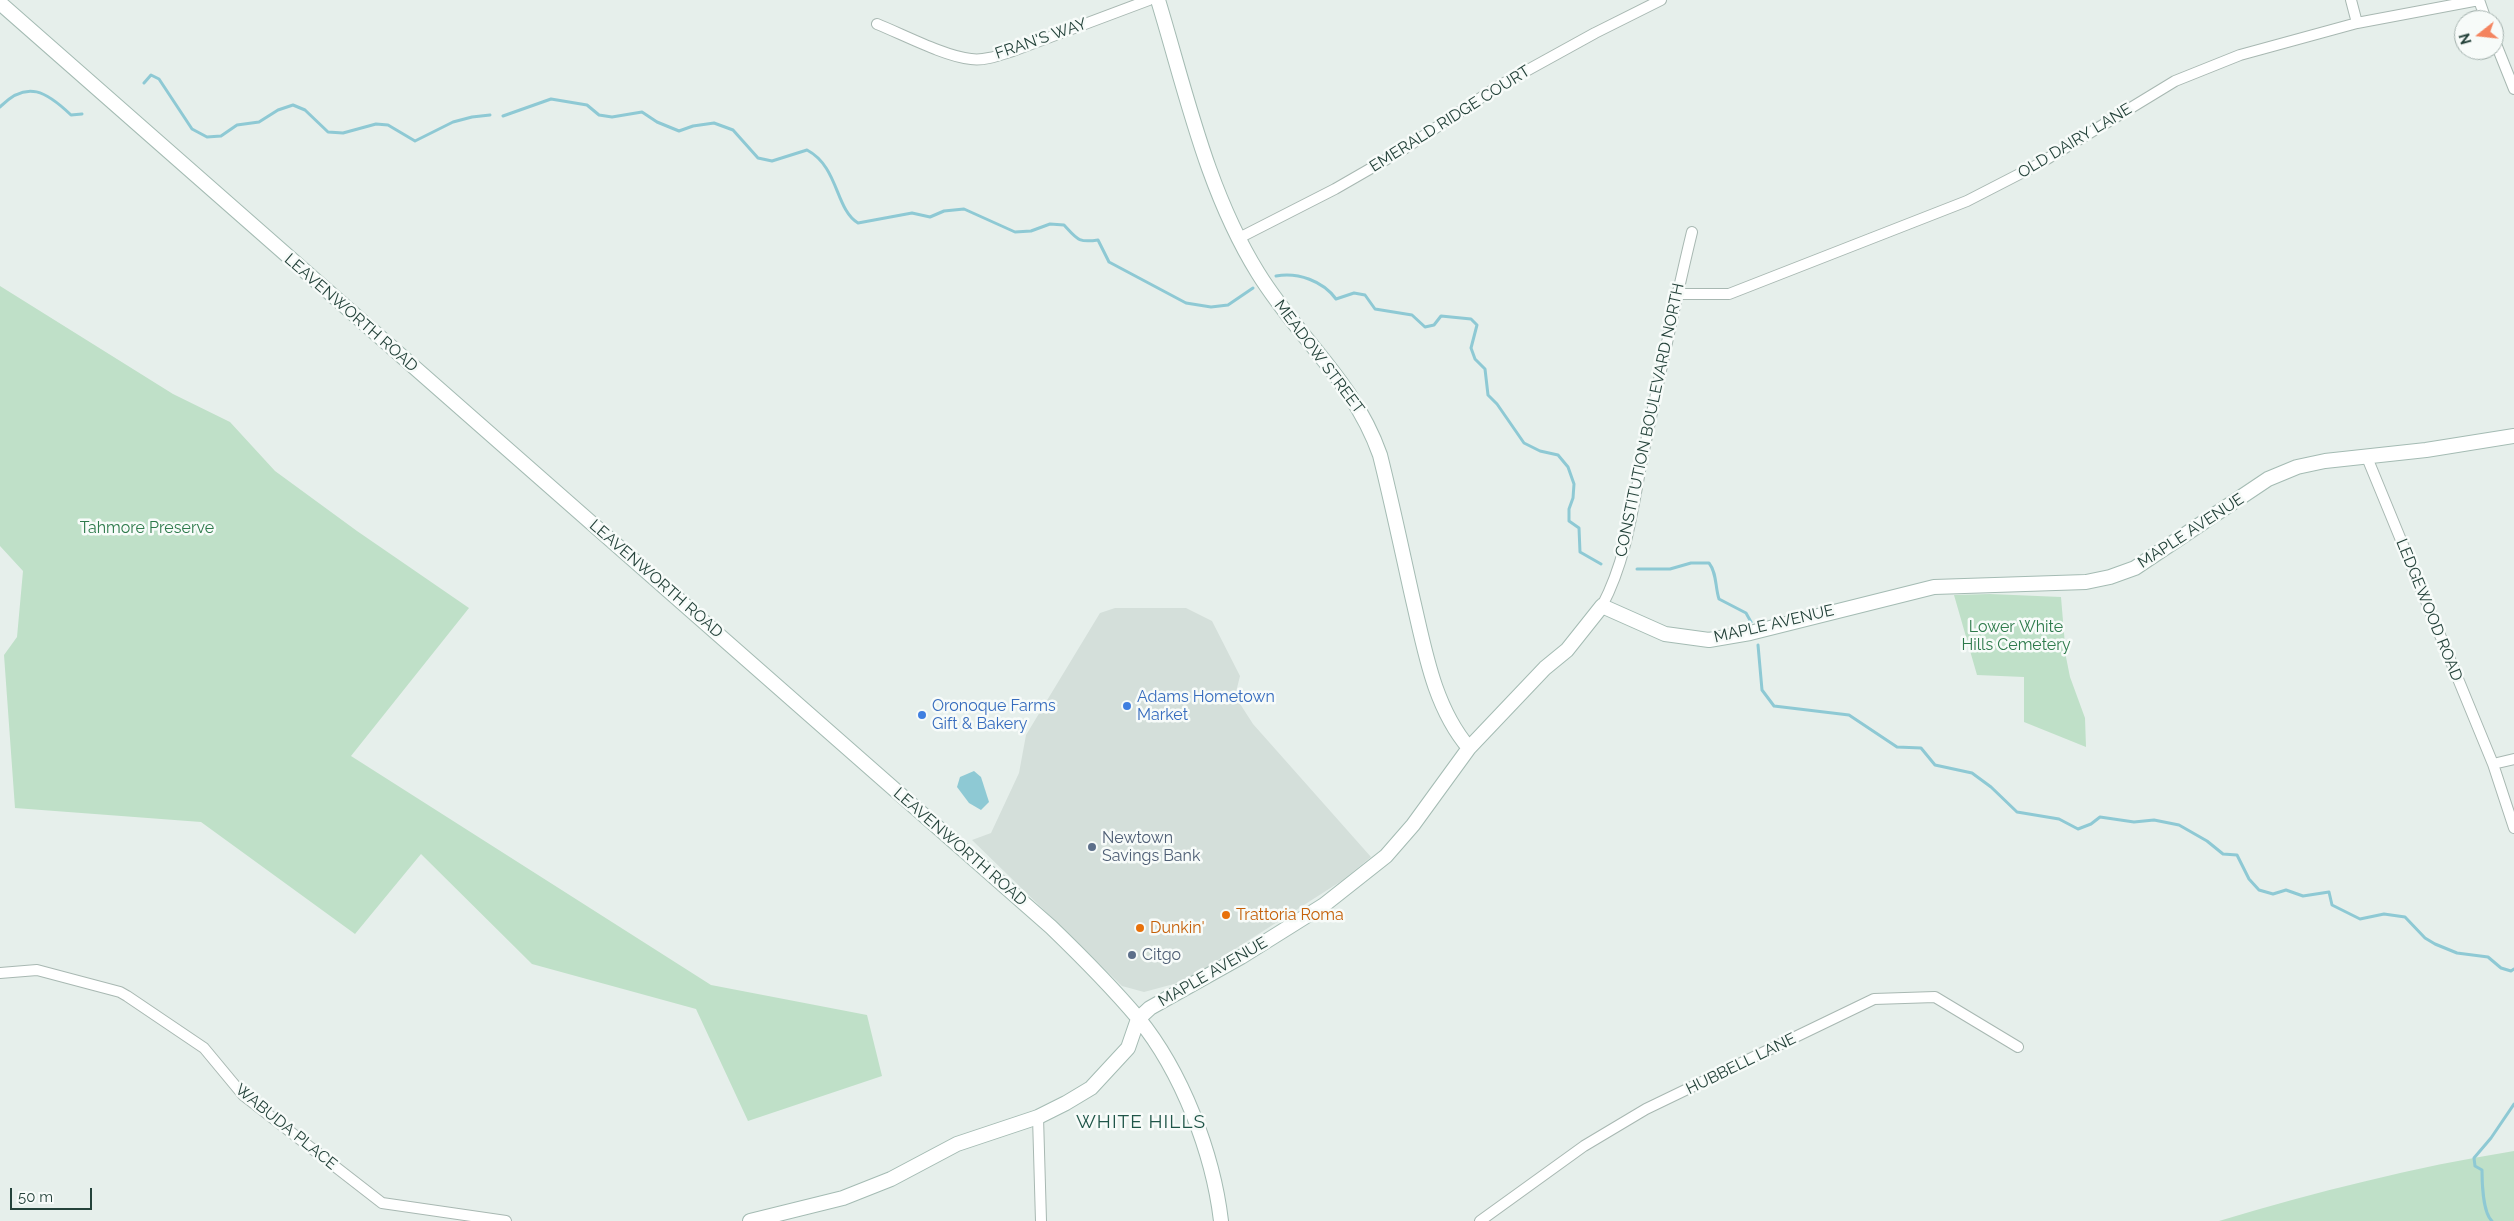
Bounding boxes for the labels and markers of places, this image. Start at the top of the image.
place label: Adams Hometown Market [1137,687,1275,725]
place label: Oronoque Farms Gift & Bakery [932,696,1056,734]
marker: Adams Hometown Market [1121,700,1133,712]
marker: Oronoque Farms Gift & Bakery [916,709,928,721]
place label: Newtown Savings Bank [1102,828,1200,866]
marker: Newtown Savings Bank [1086,841,1098,853]
place label: Trattoria Roma [1236,905,1344,925]
marker: Trattoria Roma [1220,909,1232,921]
place label: Dunkin' [1150,918,1205,938]
marker: Dunkin' [1134,922,1146,934]
place label: Citgo [1142,945,1181,965]
marker: Citgo [1126,949,1138,961]

